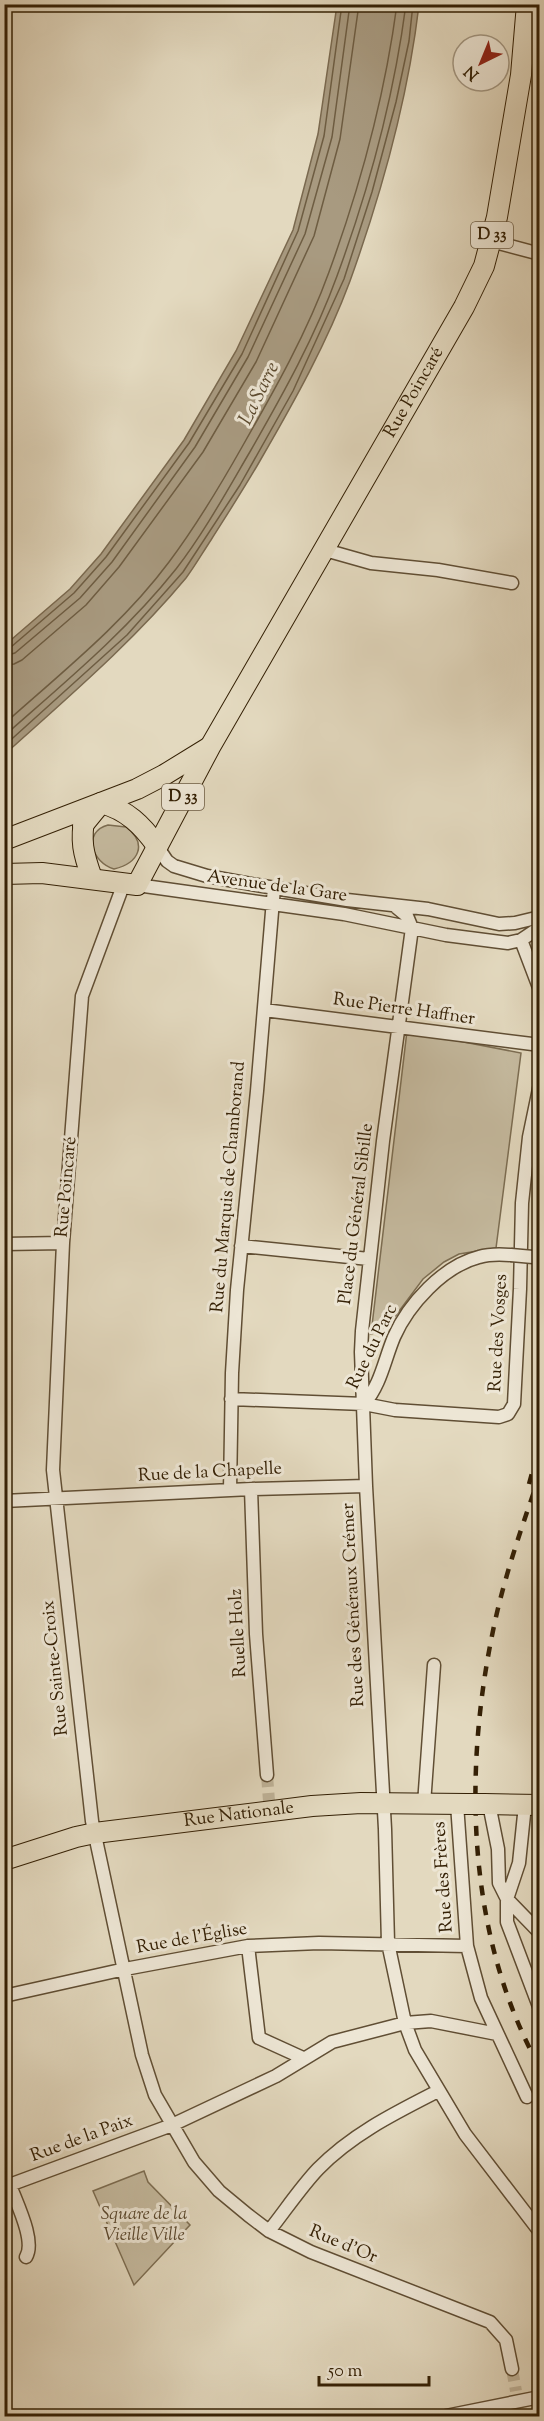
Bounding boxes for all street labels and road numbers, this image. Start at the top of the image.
road number: D 33 [471,222,513,248]
street label: Rue Poincaré [378,342,451,443]
road number: D 33 [162,784,204,810]
street label: Avenue de la Gare [205,864,349,910]
street label: Rue Pierre Haffner [331,987,477,1033]
street label: Rue du Marquis de Chamborand [205,1060,253,1314]
street label: Place du Général Sibille [333,1122,381,1306]
street label: Rue Poincaré [50,1136,84,1238]
street label: Rue des Vosges [483,1273,515,1393]
street label: Rue du Parc [341,1300,405,1394]
street label: Rue de la Chapelle [137,1456,283,1490]
street label: Rue des Généraux Crémer [336,1502,372,1708]
street label: Ruelle Holz [224,1588,254,1678]
street label: Rue Sainte-Croix [36,1599,76,1737]
street label: Rue Nationale [182,1795,295,1835]
street label: Rue des Frères [427,1821,461,1933]
street label: Rue de l'Église [135,1916,249,1962]
street label: Rue de la Paix [27,2108,137,2170]
street label: Rue d'Or [305,2219,381,2271]

